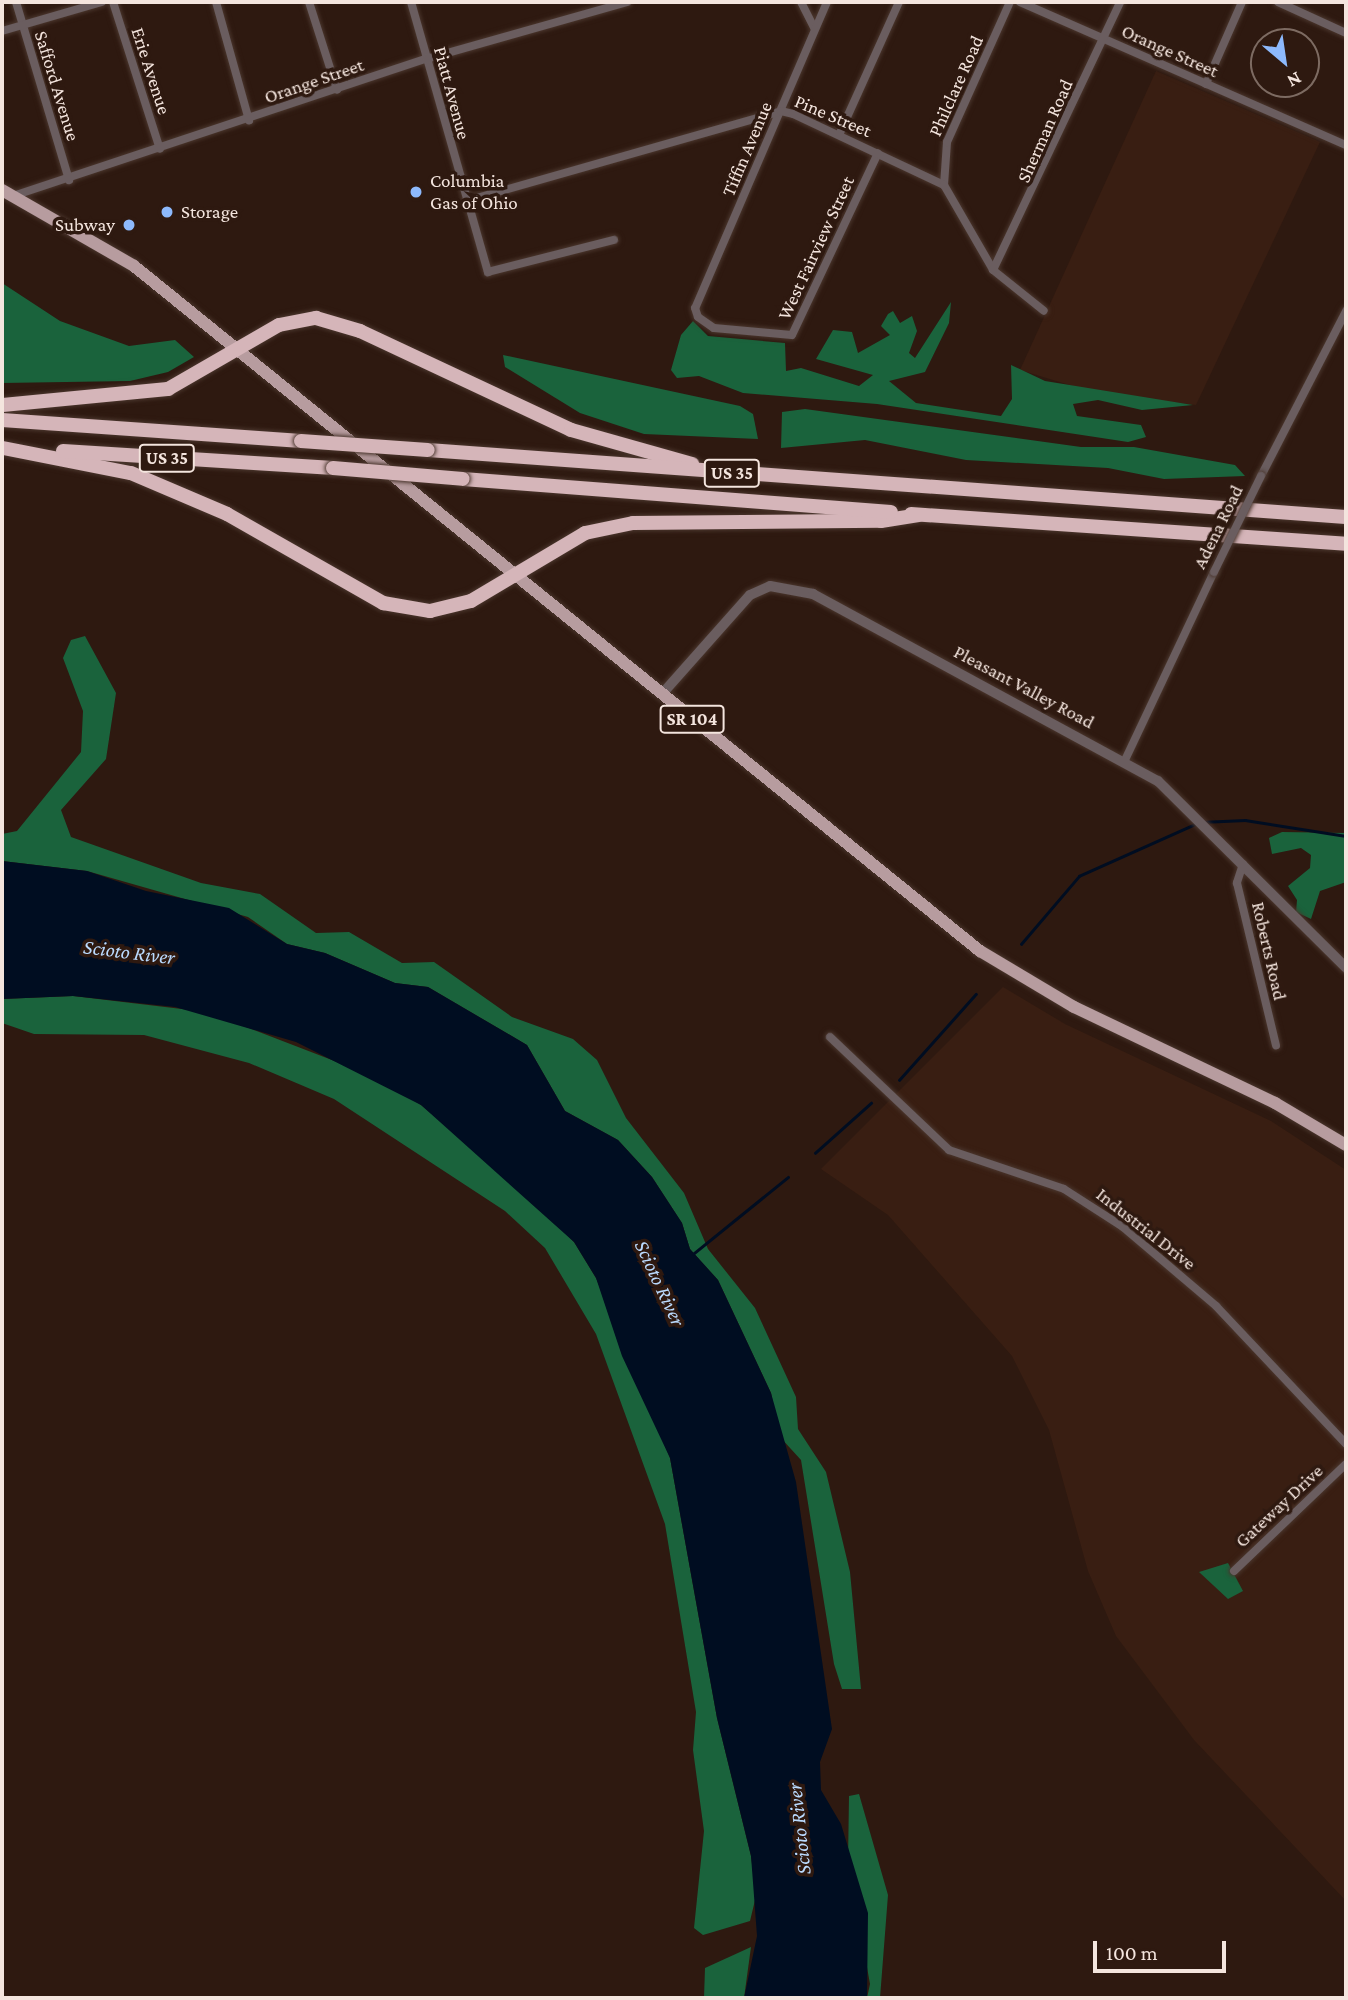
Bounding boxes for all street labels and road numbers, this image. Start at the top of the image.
street label: Orange Street [1118,20,1222,82]
street label: Erie Avenue [126,25,176,117]
street label: Safford Avenue [29,28,85,144]
street label: Philclare Road [924,32,988,140]
street label: Piatt Avenue [429,44,475,142]
street label: Orange Street [261,53,367,109]
street label: Sherman Road [1012,76,1078,186]
street label: Pine Street [791,90,875,142]
street label: Tiffin Avenue [717,98,777,200]
street label: West Fairview Street [773,173,859,323]
road number: US 35 [137,444,197,472]
road number: US 35 [702,458,762,488]
street label: Adena Road [1188,481,1248,573]
street label: Pleasant Valley Road [950,640,1098,734]
road number: SR 104 [659,704,725,734]
street label: Roberts Road [1247,900,1291,1002]
street label: Industrial Drive [1092,1183,1200,1275]
street label: Gateway Drive [1230,1460,1328,1552]

